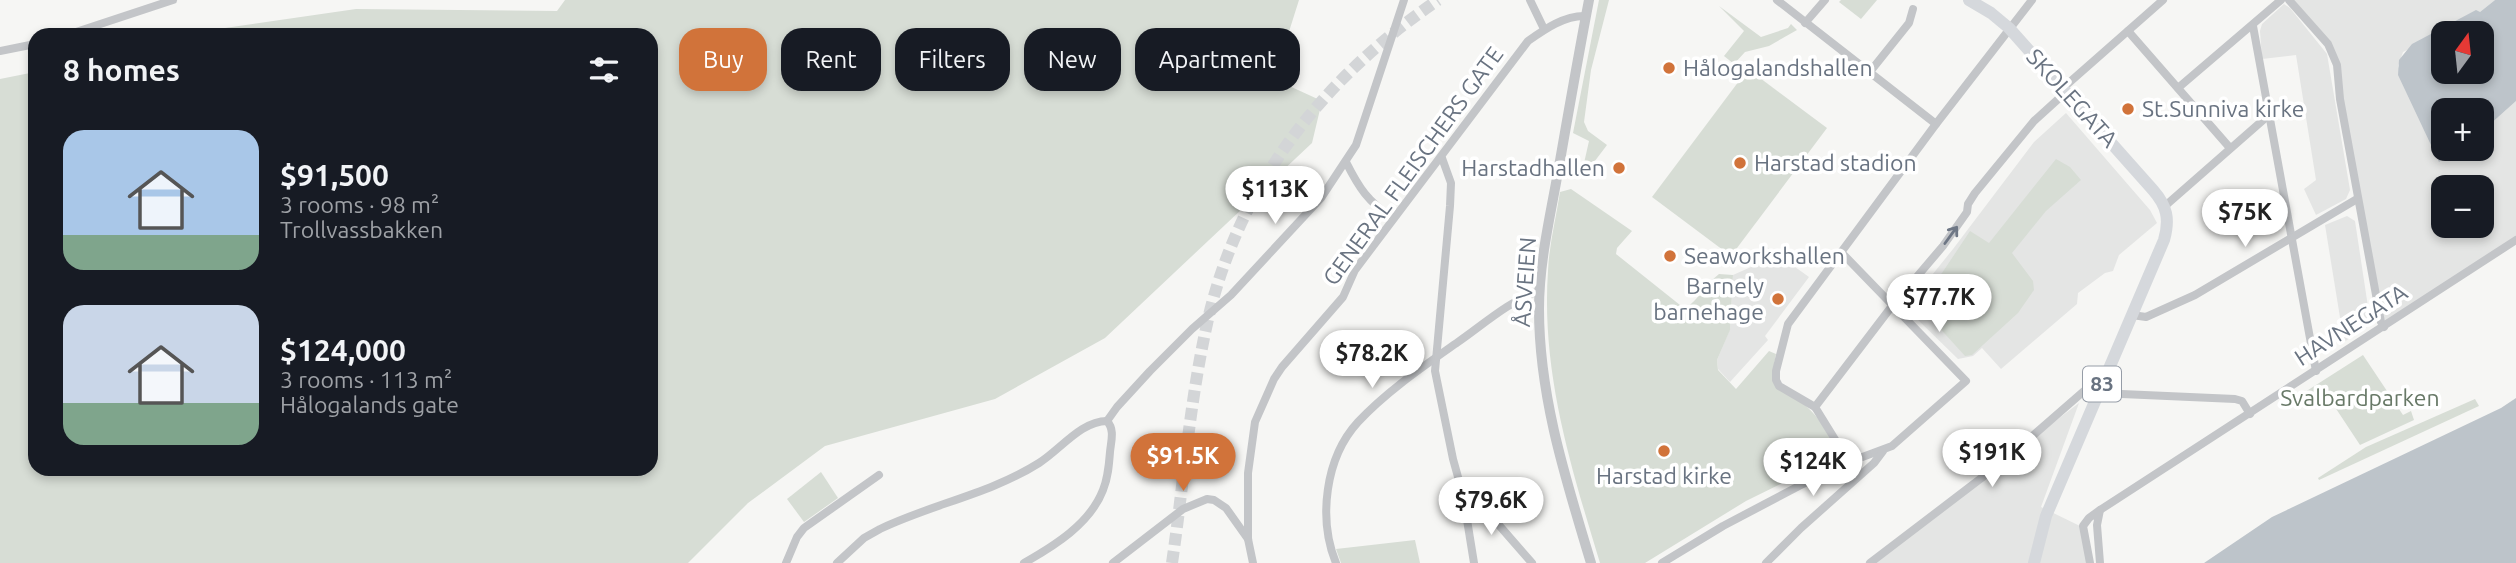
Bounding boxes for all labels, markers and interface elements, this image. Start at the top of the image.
north arrow [2431,21,2494,84]
map controls [2431,21,2494,238]
chip: Buy [679,28,767,91]
chip: Rent [781,28,881,91]
chip: Filters [895,28,1010,91]
chip: New [1024,28,1121,91]
chip: Apartment [1135,28,1300,91]
street label: GENERAL FLEISCHERS GATE [1318,42,1507,290]
street label: SKOLEGATA [2022,44,2123,152]
icon: filters [585,51,623,89]
text: 8 homes [63,53,180,87]
place label: Hålogalandshallen [1683,55,1873,80]
marker: Hålogalandshallen [1661,60,1677,76]
place label: St.Sunniva kirke [2142,96,2304,121]
button: + [2431,98,2494,161]
marker: St.Sunniva kirke [2120,101,2136,117]
place label: Harstad stadion [1754,150,1917,175]
place label: Harstadhallen [1461,155,1605,180]
marker: Harstad stadion [1732,155,1748,171]
icon: home [119,158,203,242]
text: $91,500 [280,158,389,192]
marker: Harstadhallen [1611,160,1627,176]
pin: $113K [1226,166,1324,226]
button: − [2431,175,2494,238]
text: $113K [1241,176,1309,201]
pin: $75K [2204,190,2286,249]
text: 3 rooms · 98 m² [280,192,439,217]
text: $75K [2218,199,2272,224]
text: Trollvassbakken [280,217,443,242]
one-way arrow [1944,226,1958,245]
street label: ÅSVEIEN [1509,236,1540,328]
place label: Seaworkshallen [1684,243,1845,268]
marker: Seaworkshallen [1662,248,1678,264]
place label: Barnely barnehage [1653,273,1764,324]
pin: $77.7K [1882,274,1996,334]
street label: HAVNEGATA [2290,279,2412,370]
text: $77.7K [1903,284,1975,309]
marker: Barnely barnehage [1770,291,1786,307]
pin: $78.2K [1315,330,1429,390]
icon: home [119,333,203,417]
text: $124,000 [280,333,406,367]
text: $78.2K [1336,340,1408,365]
road number: 83 [2083,366,2121,402]
text: 3 rooms · 113 m² [280,367,452,392]
park label: Svalbardparken [2280,385,2440,410]
text: Hålogalands gate [280,392,459,417]
pin: $191K [1943,430,2041,489]
pin: $91.5K [1126,434,1240,493]
pin: $124K [1764,438,1862,498]
text: $191K [1958,439,2026,464]
text: $91.5K [1147,443,1219,468]
marker: Harstad kirke [1656,443,1672,459]
text: $124K [1779,448,1847,473]
place label: Harstad kirke [1596,463,1732,488]
pin: $79.6K [1434,477,1548,537]
text: $79.6K [1455,487,1527,512]

